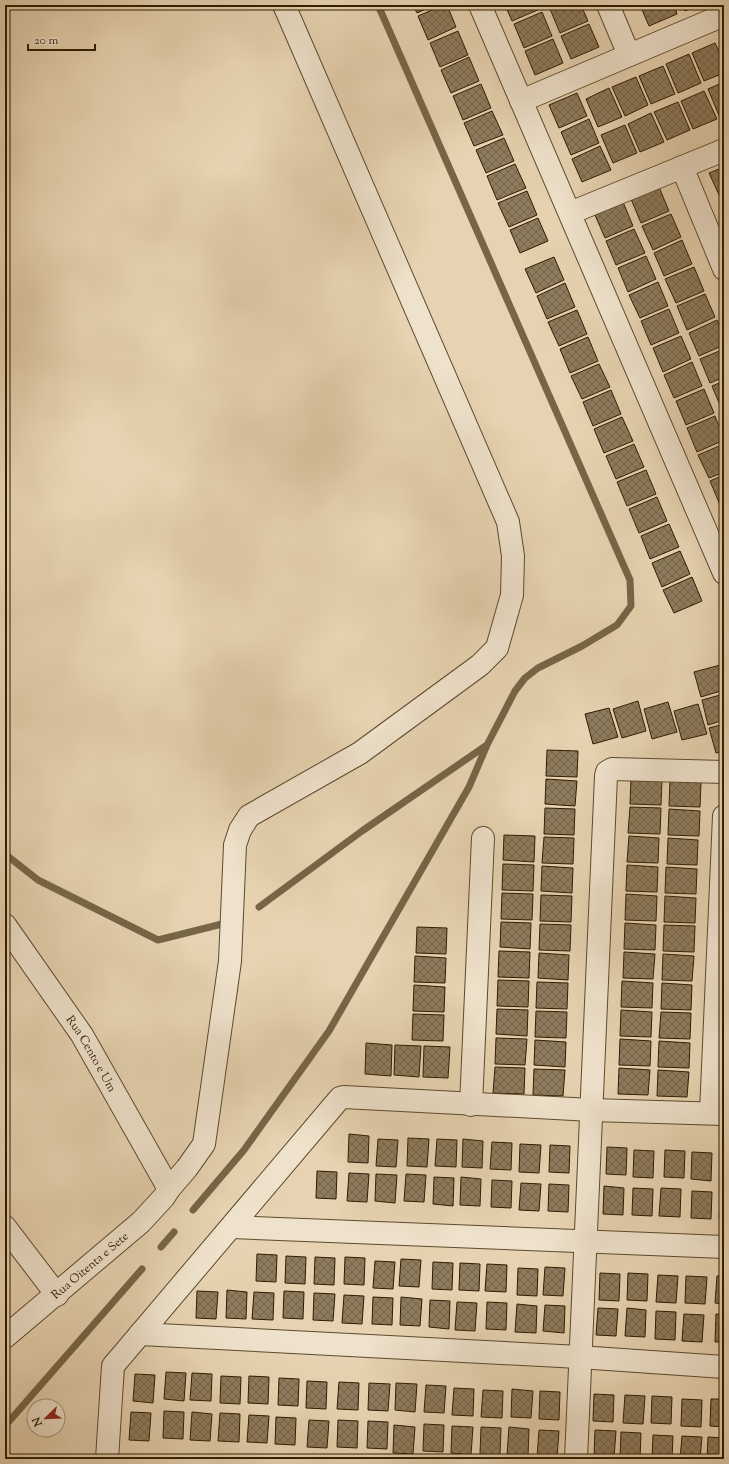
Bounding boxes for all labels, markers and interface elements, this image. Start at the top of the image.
scale bar [28,26,95,52]
text: 20 m [34,32,59,50]
street label: Rua Cento e Um [61,1012,120,1096]
street label: Rua Oitenta e Sete [48,1228,133,1304]
north arrow [26,1398,66,1438]
text: N [29,1414,47,1430]

